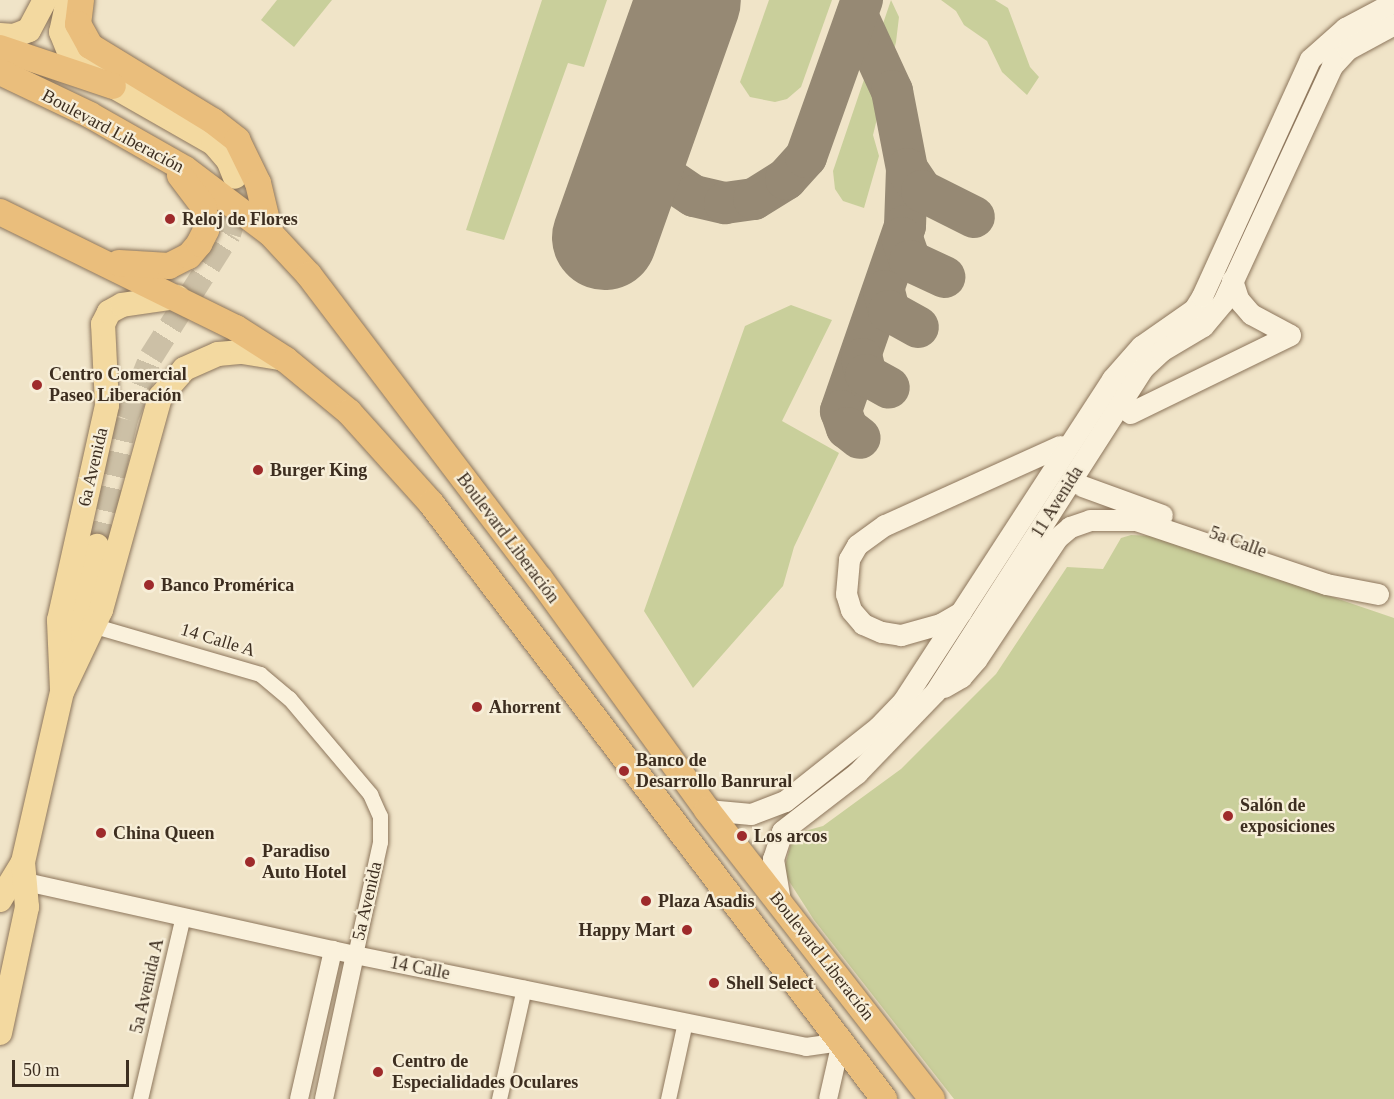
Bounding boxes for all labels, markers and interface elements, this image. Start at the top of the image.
street label: Boulevard Liberación [38,85,188,177]
place label: Reloj de Flores [182,208,298,230]
marker: Reloj de Flores [163,212,177,226]
place label: Centro Comercial Paseo Liberación [49,364,187,406]
marker: Centro Comercial Paseo Liberación [30,378,44,392]
street label: 6a Avenida [73,425,113,509]
place label: Burger King [270,459,367,481]
street label: 11 Avenida [1026,462,1088,542]
marker: Burger King [251,463,265,477]
street label: Boulevard Liberación [452,469,564,607]
street label: 5a Calle [1206,522,1270,562]
place label: Banco Promérica [161,574,294,596]
marker: Banco Promérica [142,578,156,592]
street label: 14 Calle A [178,618,258,662]
place label: Ahorrent [489,696,561,718]
marker: Ahorrent [470,700,484,714]
place label: Banco de Desarrollo Banrural [636,750,792,792]
marker: Banco de Desarrollo Banrural [617,764,631,778]
place label: Salón de exposiciones [1240,795,1335,838]
marker: Salón de exposiciones [1221,809,1235,823]
place label: China Queen [113,822,215,844]
place label: Los arcos [754,825,827,847]
marker: China Queen [94,826,108,840]
marker: Los arcos [735,829,749,843]
place label: Paradiso Auto Hotel [262,841,346,884]
marker: Paradiso Auto Hotel [243,855,257,869]
street label: 5a Avenida [347,859,387,943]
street label: Boulevard Liberación [765,887,879,1025]
place label: Plaza Asadis [658,890,756,912]
marker: Plaza Asadis [639,894,653,908]
place label: Happy Mart [579,919,675,941]
marker: Happy Mart [680,923,694,937]
street label: 5a Avenida A [125,936,169,1036]
street label: 14 Calle [388,952,452,984]
place label: Shell Select [726,972,813,994]
marker: Shell Select [707,976,721,990]
scale bar [15,1048,132,1086]
place label: Centro de Especialidades Oculares [392,1051,578,1094]
text: 50 m [23,1060,60,1080]
marker: Centro de Especialidades Oculares [369,1063,387,1081]

